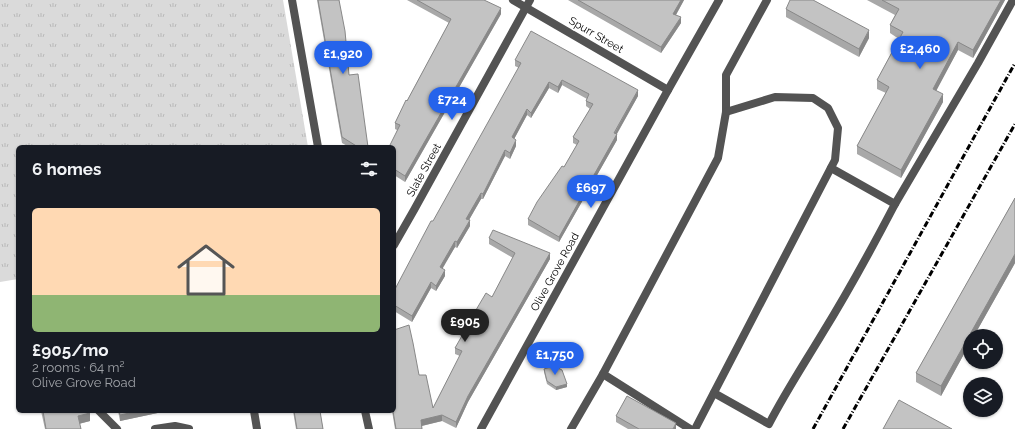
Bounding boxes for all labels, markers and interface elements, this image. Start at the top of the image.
street label: Spurr Street [566,14,626,56]
pin: £2,460 [887,36,953,70]
pin: £1,920 [310,41,376,75]
text: £2,460 [900,41,940,56]
text: £1,920 [323,46,363,61]
pin: £724 [428,87,476,121]
text: £724 [437,92,467,107]
street label: Slate Street [404,141,444,199]
icon: filters [358,158,380,180]
text: 6 homes [32,159,101,179]
pin: £697 [567,175,615,209]
text: £697 [576,180,606,195]
street label: Olive Grove Road [528,230,582,314]
icon: home [170,234,242,306]
pin: £905 [441,309,489,343]
text: £905 [450,314,480,329]
map controls [963,329,1003,417]
button: locate [963,329,1003,369]
text: £905/mo [32,340,109,360]
pin: £1,750 [522,342,588,376]
text: £1,750 [536,347,574,362]
text: 2 rooms · 64 m² [32,360,124,375]
text: Olive Grove Road [32,375,136,390]
button: layers [963,377,1003,417]

